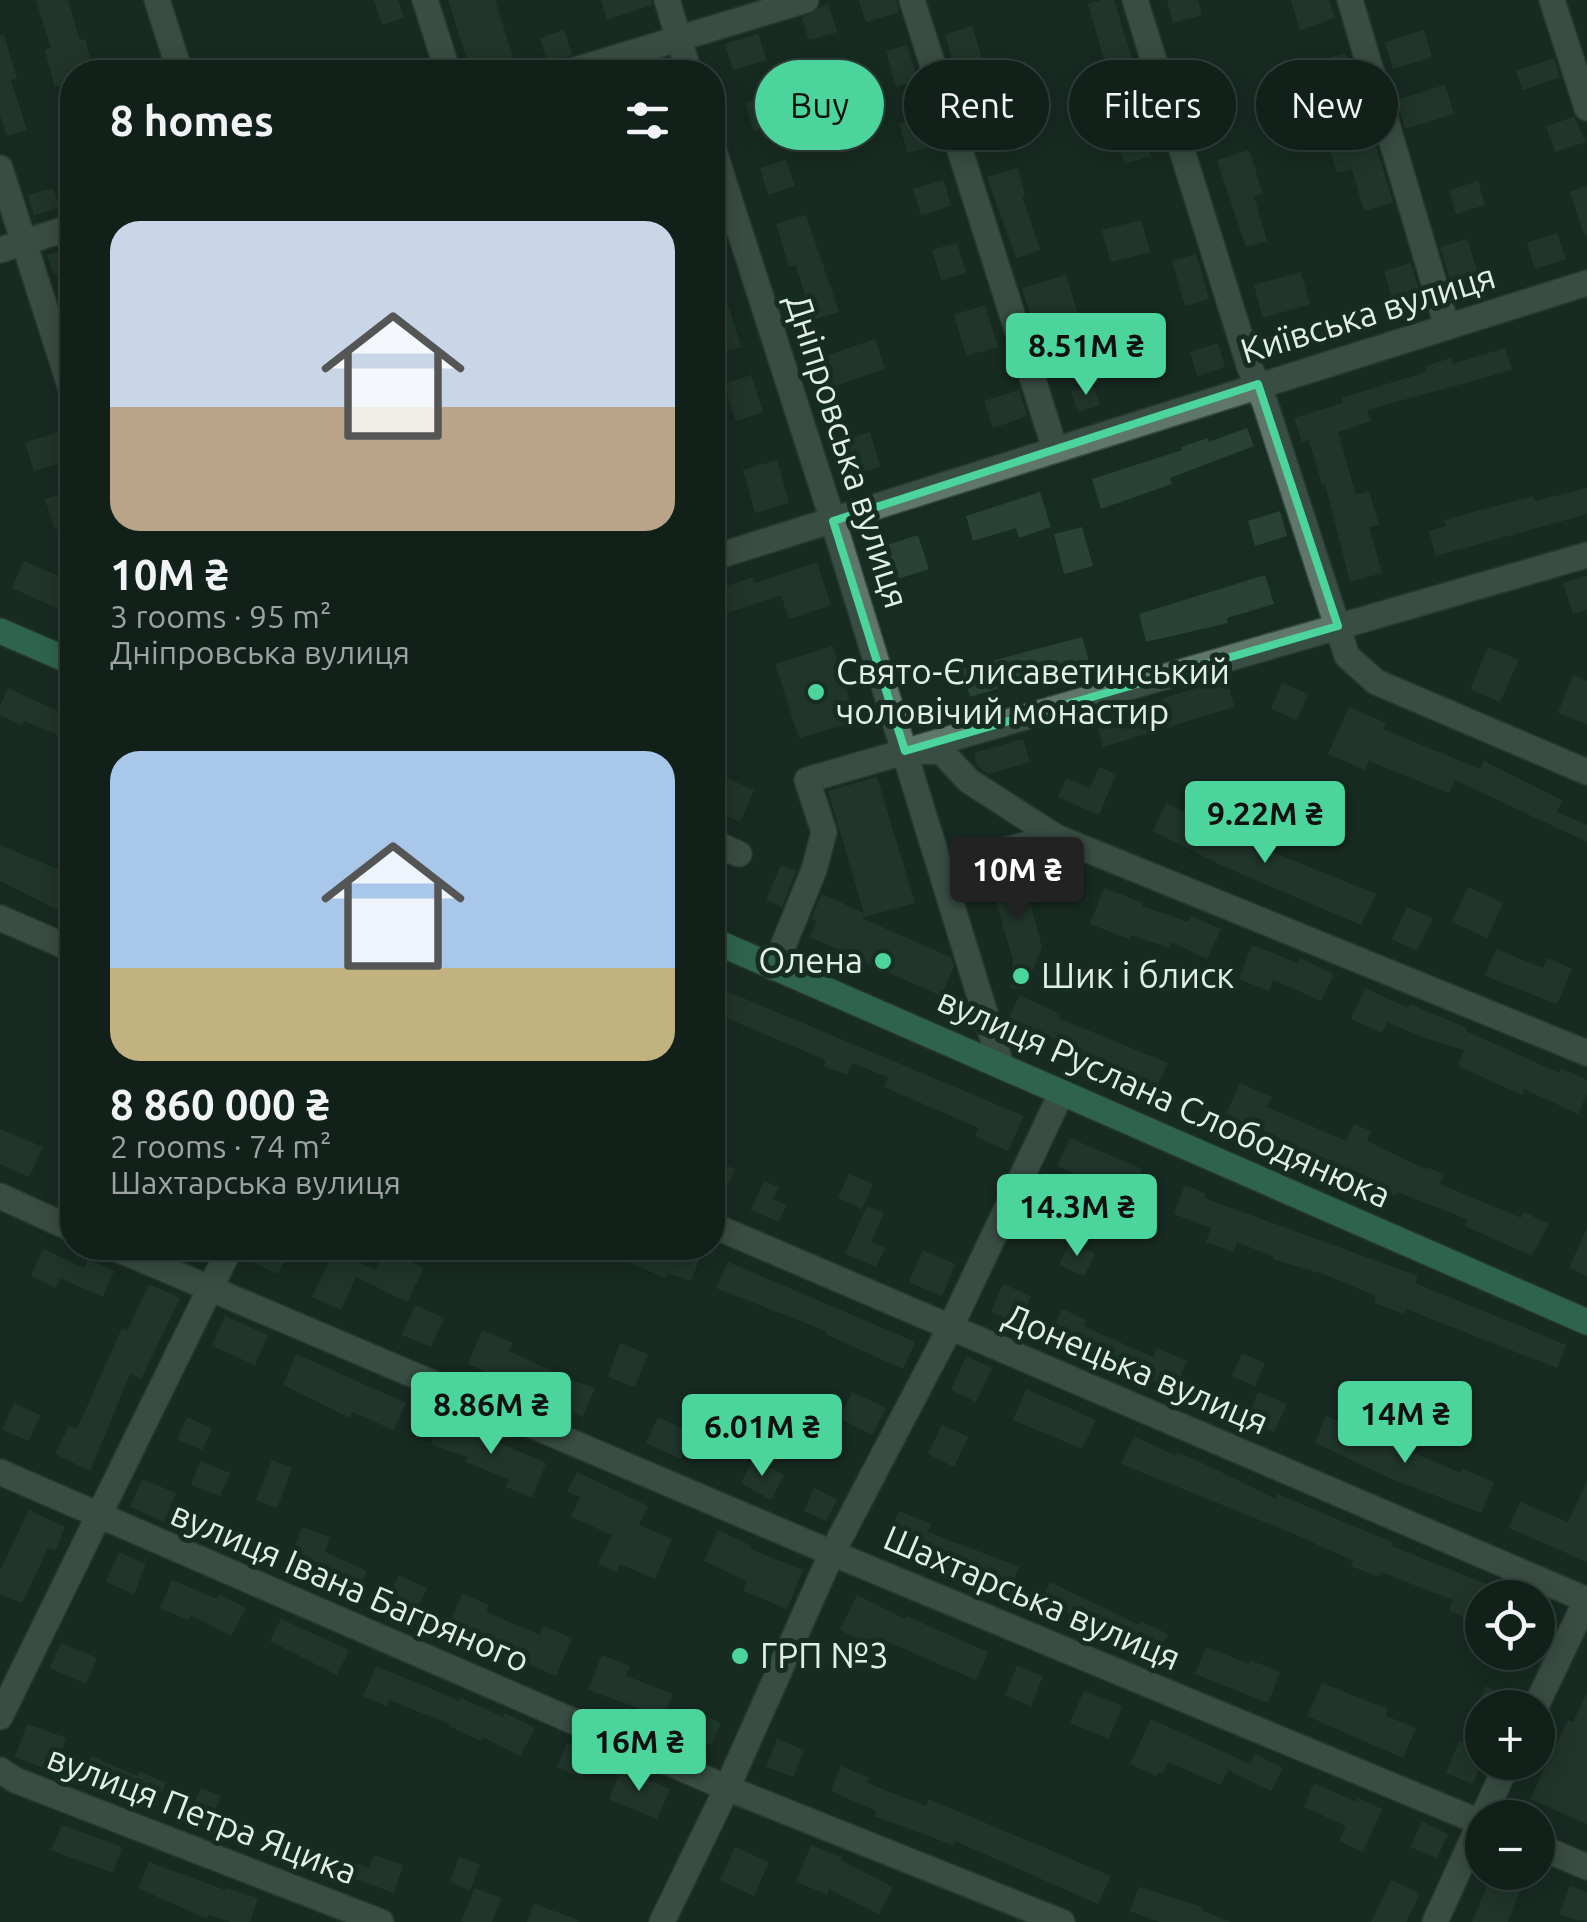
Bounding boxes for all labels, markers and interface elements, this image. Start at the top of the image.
chip: Buy [755,60,884,150]
chip: Rent [904,60,1049,150]
chip: Filters [1069,60,1236,150]
chip: New [1256,60,1398,150]
icon: filters [620,93,675,148]
text: 8 homes [110,97,274,144]
street label: Київська вулиця [1236,255,1500,371]
icon: home [303,286,483,466]
street label: Дніпровська вулиця [778,289,918,613]
pin: 8.51M ₴ [994,313,1178,398]
text: 8.51M ₴ [1028,327,1144,363]
text: 10M ₴ [110,551,228,598]
text: 3 rooms · 95 m² [110,598,331,634]
text: Дніпровська вулиця [110,634,410,670]
place label: Свято-Єлисаветинський чоловічий монастир [836,651,1230,731]
marker: Свято-Єлисаветинський чоловічий монастир [805,681,827,703]
pin: 9.22M ₴ [1173,781,1357,866]
text: 9.22M ₴ [1207,795,1323,831]
icon: home [303,816,483,996]
pin: 10M ₴ [947,837,1087,922]
text: 10M ₴ [972,851,1062,887]
place label: Олена [758,940,863,980]
marker: Олена [872,950,894,972]
place label: Шик і блиск [1041,955,1234,995]
marker: Шик і блиск [1010,965,1032,987]
street label: вулиця Руслана Слободянюка [932,979,1397,1215]
text: 8 860 000 ₴ [110,1081,329,1128]
text: 2 rooms · 74 m² [110,1128,331,1164]
text: Шахтарська вулиця [110,1164,401,1200]
pin: 14.3M ₴ [985,1174,1169,1259]
text: 14.3M ₴ [1019,1188,1135,1224]
street label: Донецька вулиця [998,1294,1274,1442]
pin: 8.86M ₴ [399,1372,583,1457]
pin: 14M ₴ [1335,1381,1475,1466]
text: 8.86M ₴ [433,1386,549,1422]
pin: 6.01M ₴ [670,1394,854,1479]
text: 14M ₴ [1360,1395,1450,1431]
text: 6.01M ₴ [704,1408,820,1444]
street label: вулиця Івана Багряного [165,1492,535,1680]
street label: Шахтарська вулиця [878,1517,1187,1678]
map controls [1465,1580,1555,1890]
button: locate [1465,1580,1555,1670]
place label: ГРП №3 [760,1635,889,1675]
marker: ГРП №3 [729,1645,751,1667]
button: + [1465,1690,1555,1780]
pin: 16M ₴ [569,1709,709,1794]
text: 16M ₴ [594,1723,684,1759]
street label: вулиця Петра Яцика [42,1737,363,1892]
button: − [1465,1800,1555,1890]

